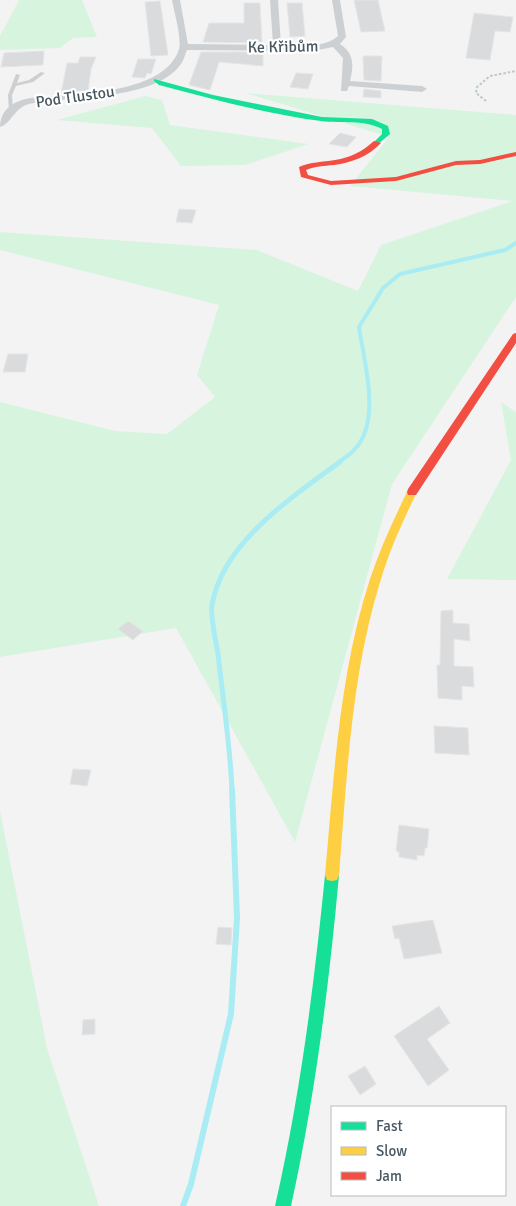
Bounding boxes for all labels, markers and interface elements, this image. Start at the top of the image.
street label: Ke Křibům [247,36,319,58]
street label: Pod Tlustou [34,82,116,112]
legend [331,1106,506,1196]
text: Fast [376,1117,403,1135]
text: Slow [376,1142,407,1160]
text: Jam [376,1167,402,1185]

